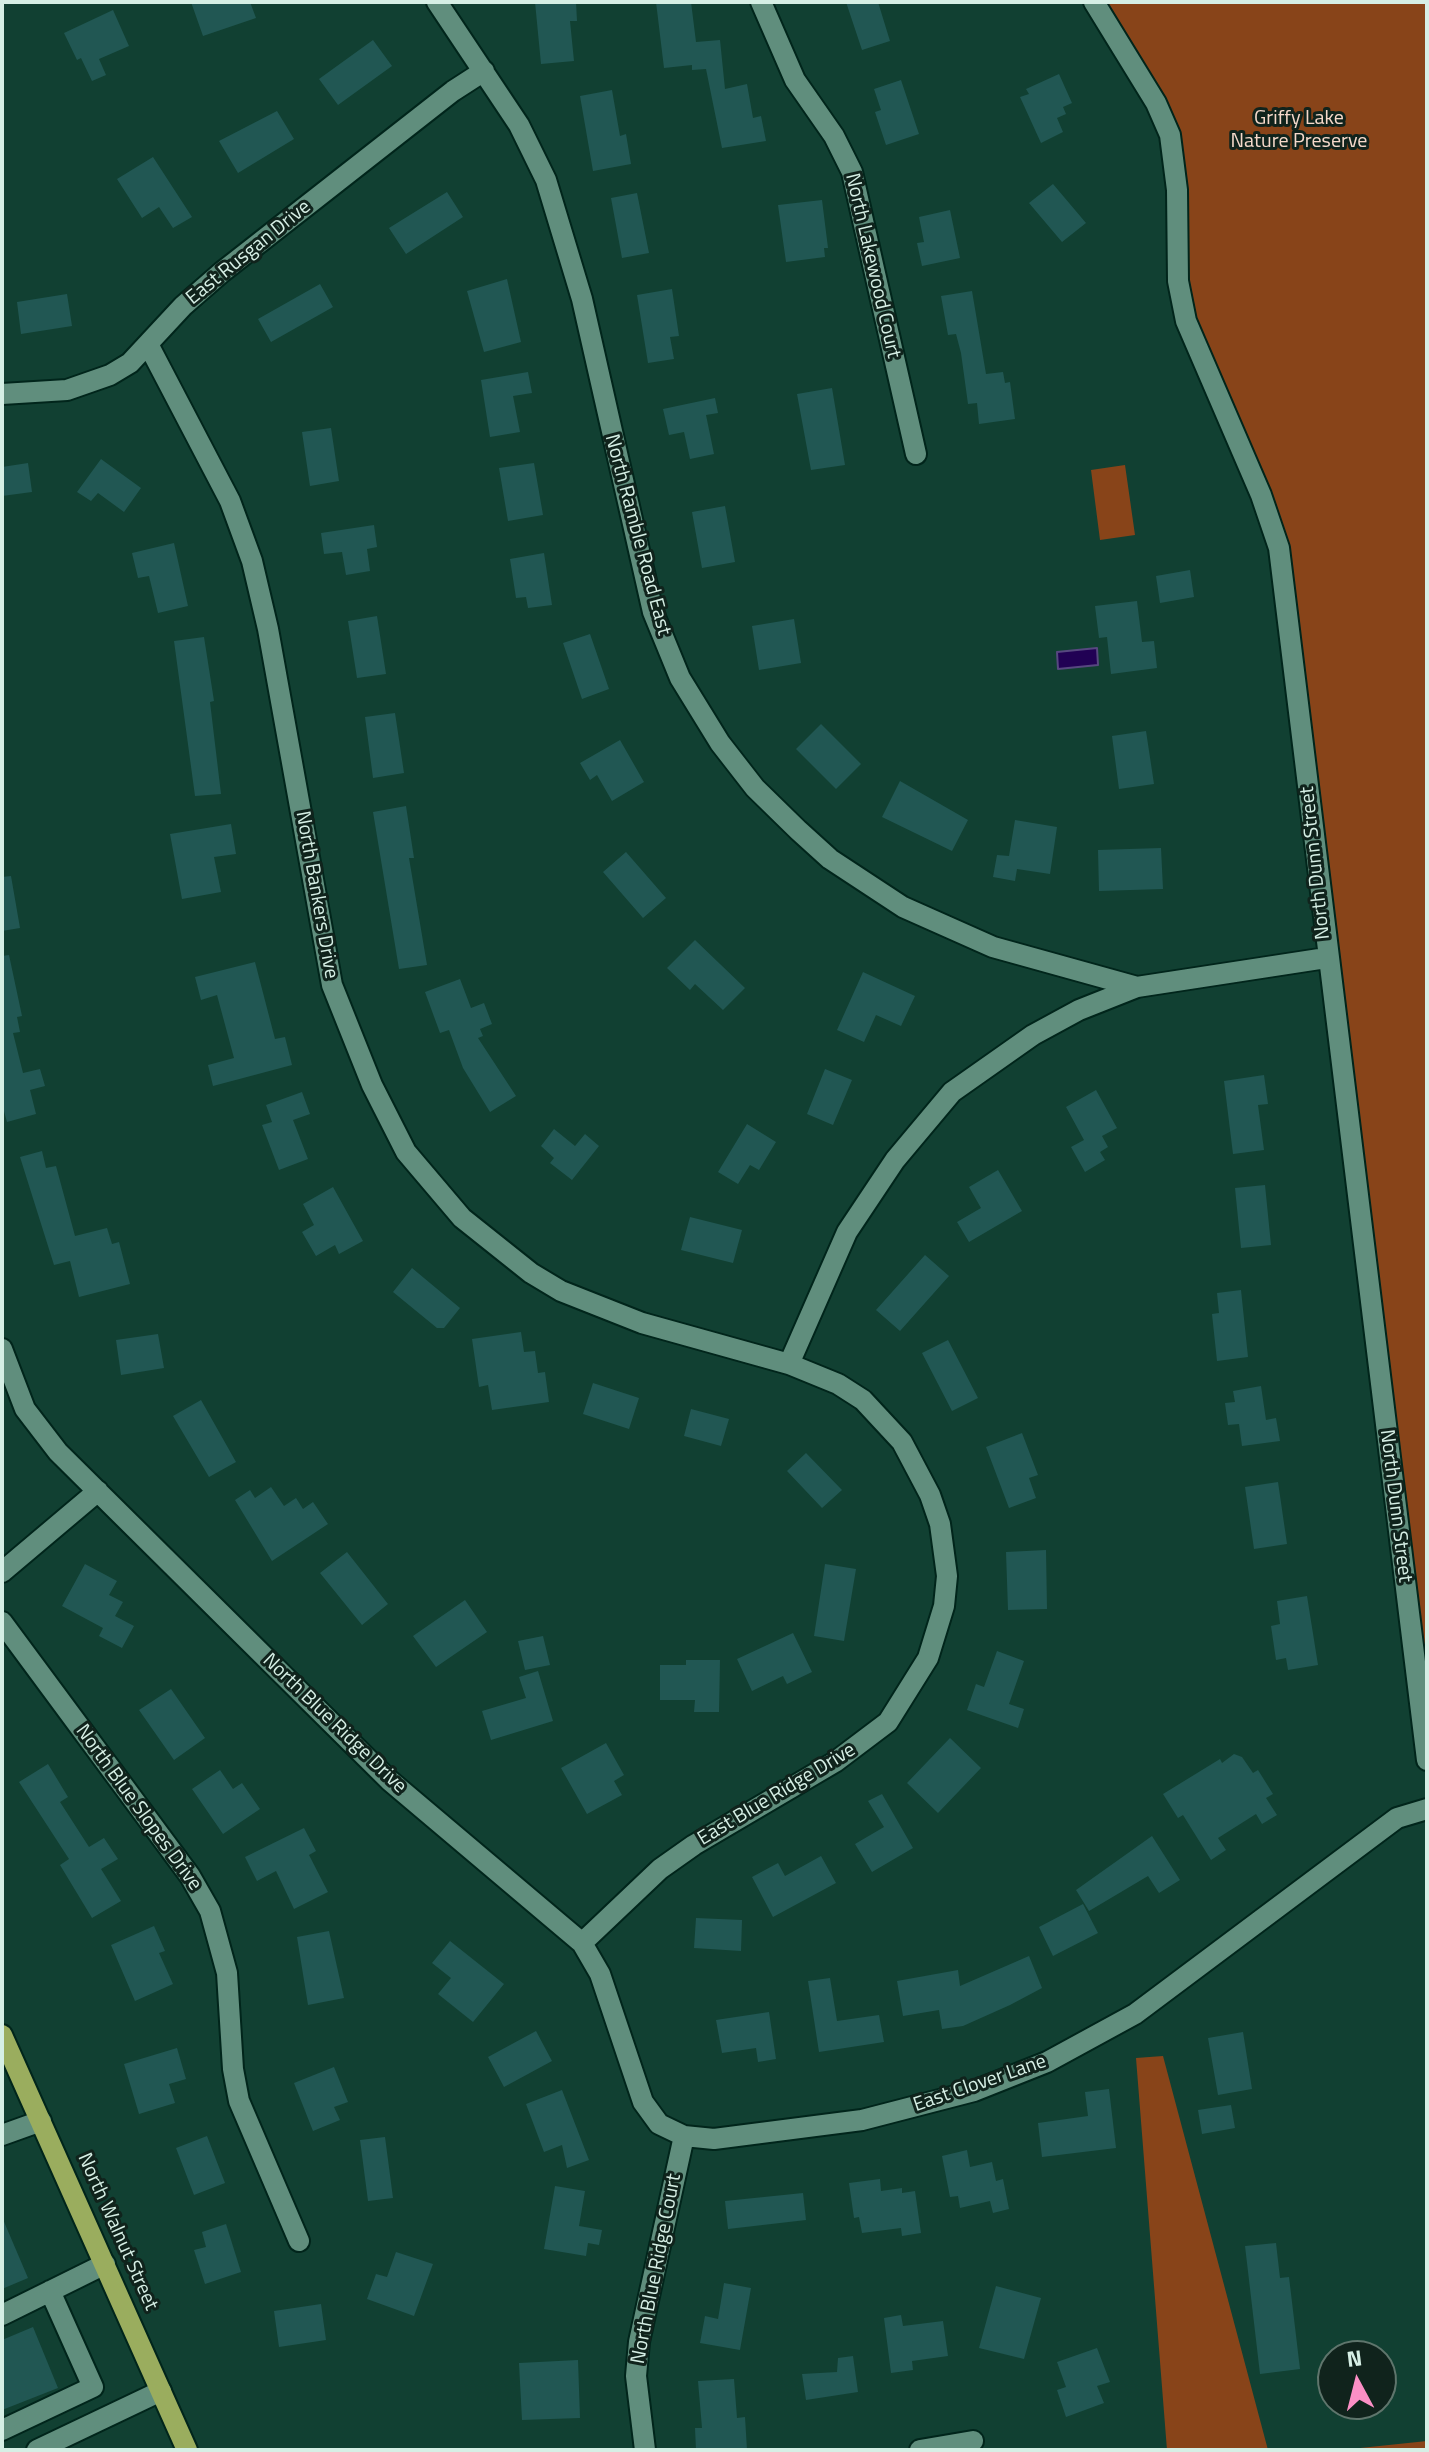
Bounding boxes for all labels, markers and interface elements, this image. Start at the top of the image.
park label: Griffy Lake Nature Preserve [1231,107,1367,154]
street label: North Lakewood Court [839,171,905,361]
street label: East Rusgan Drive [182,196,316,310]
street label: North Ramble Road East [599,432,675,638]
street label: North Dunn Street [1296,785,1336,941]
street label: North Bankers Drive [289,809,343,981]
street label: North Dunn Street [1374,1428,1416,1584]
street label: North Blue Ridge Drive [257,1649,411,1799]
street label: North Blue Slopes Drive [70,1720,206,1896]
street label: East Blue Ridge Drive [694,1738,860,1852]
street label: East Clover Lane [910,2050,1050,2118]
street label: North Walnut Street [72,2150,162,2314]
street label: North Blue Ridge Court [627,2172,687,2366]
north arrow [1317,2340,1397,2420]
text: N [1345,2340,1364,2376]

